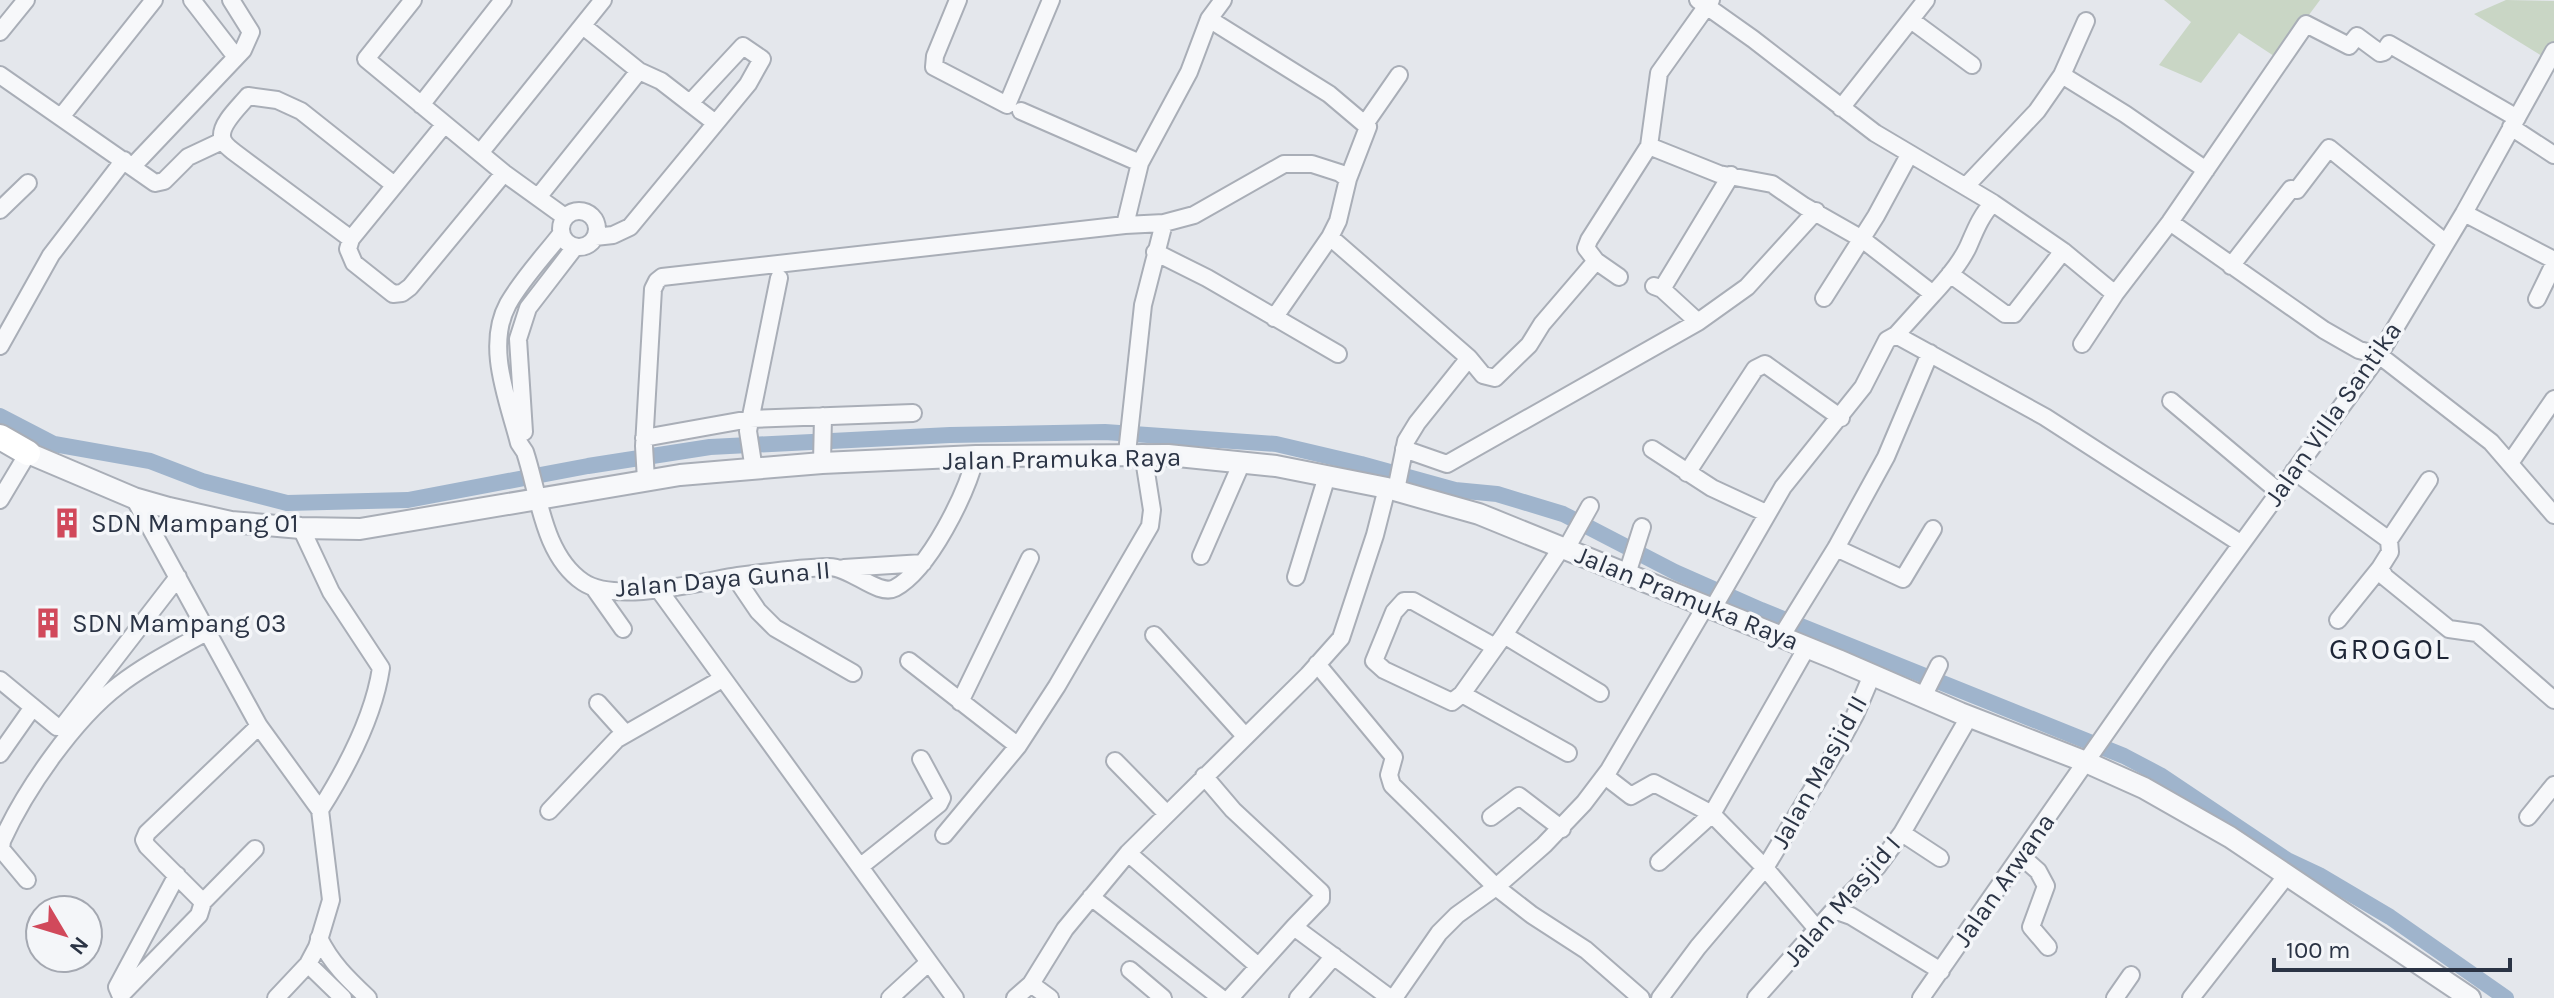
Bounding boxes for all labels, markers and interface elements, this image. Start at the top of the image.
street label: Jalan Villa Santika [2258,316,2408,512]
street label: Jalan Pramuka Raya [943,441,1181,477]
building icon: SDN Mampang 01 [50,506,84,540]
place label: SDN Mampang 01 [91,508,299,539]
street label: Jalan Pramuka Raya [1571,539,1803,657]
street label: Jalan Daya Guna II [614,554,832,604]
building icon: SDN Mampang 03 [31,606,65,640]
place label: SDN Mampang 03 [72,608,286,639]
district label: GROGOL [2329,631,2451,667]
street label: Jalan Masjid II [1764,690,1874,854]
street label: Jalan Arwana [1947,807,2061,953]
street label: Jalan Masjid I [1777,829,1907,973]
north arrow [24,894,104,974]
scale bar [2274,922,2510,972]
text: N [64,931,94,960]
text: 100 m [2286,936,2351,964]

